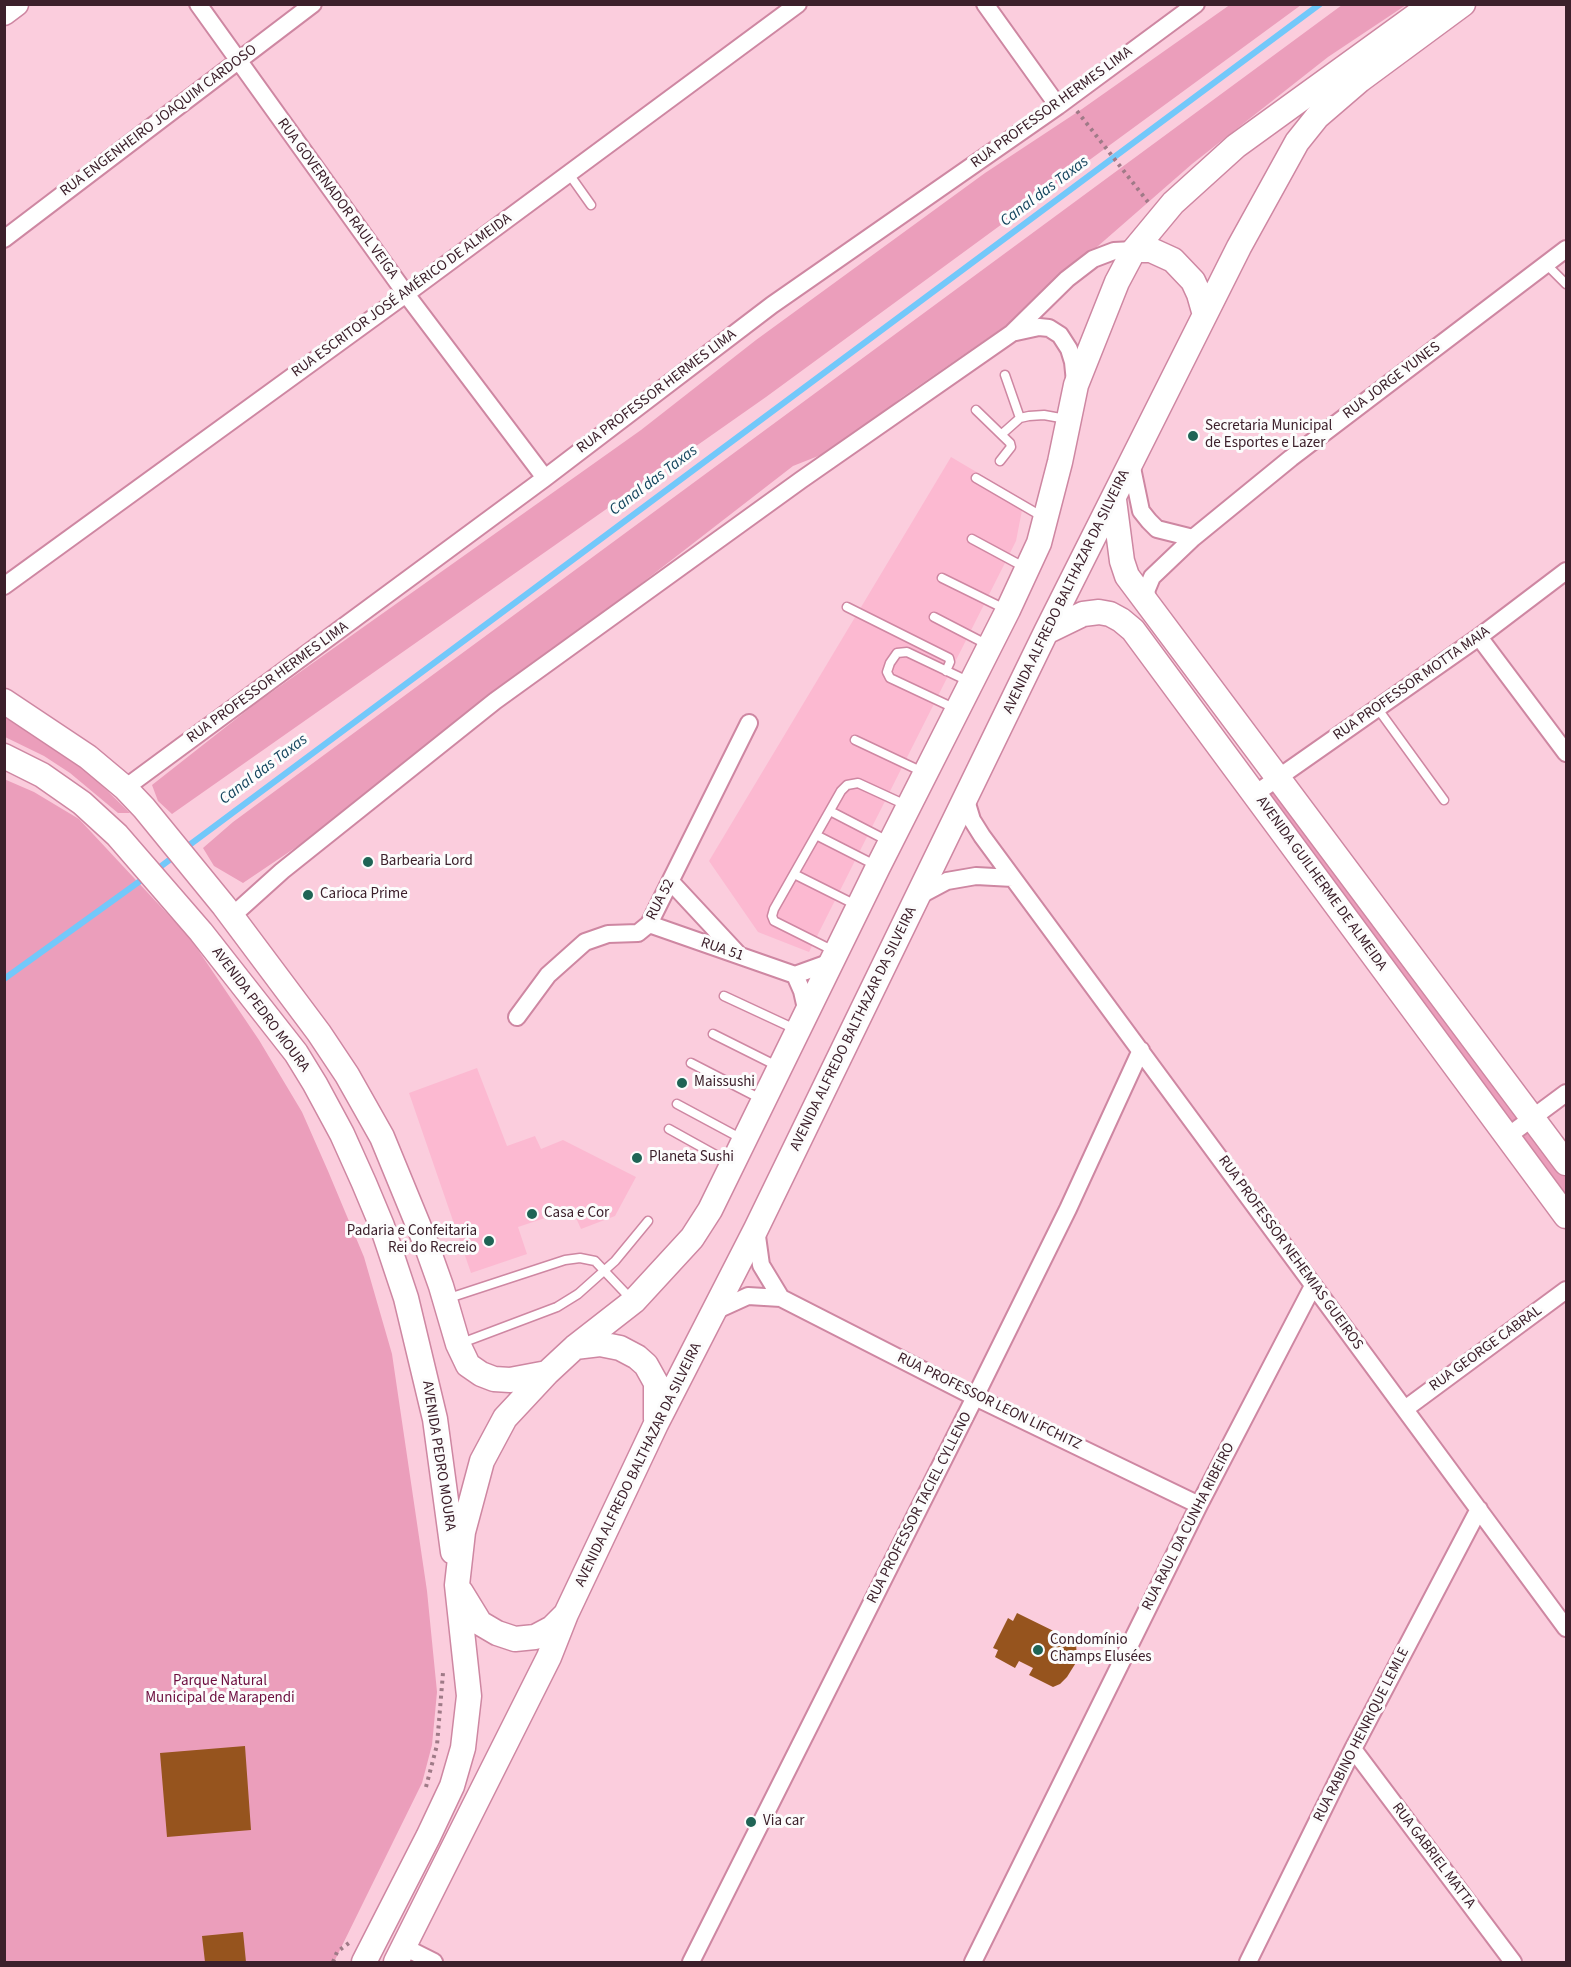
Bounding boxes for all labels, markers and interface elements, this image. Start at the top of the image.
street label: RUA ENGENHEIRO JOAQUIM CARDOSO [57,41,261,201]
street label: RUA PROFESSOR HERMES LIMA [968,43,1136,173]
street label: RUA GOVERNADOR RAUL VEIGA [273,115,401,283]
water label: Canal das Taxas [997,153,1093,231]
street label: RUA ESCRITOR JOSÉ AMÉRICO DE ALMEIDA [289,210,515,382]
street label: RUA PROFESSOR HERMES LIMA [574,326,740,458]
street label: RUA JORGE YUNES [1340,339,1444,423]
place label: Secretaria Municipal de Esportes e Lazer [1205,418,1332,453]
marker: Secretaria Municipal de Esportes e Lazer [1186,429,1200,443]
water label: Canal das Taxas [606,442,702,520]
street label: AVENIDA ALFREDO BALTHAZAR DA SILVEIRA [1000,467,1134,717]
street label: RUA PROFESSOR HERMES LIMA [184,618,352,748]
street label: RUA PROFESSOR MOTTA MAIA [1330,623,1494,745]
water label: Canal das Taxas [216,731,312,809]
street label: AVENIDA GUILHERME DE ALMEIDA [1252,793,1390,975]
place label: Barbearia Lord [380,853,473,871]
marker: Barbearia Lord [361,855,375,869]
street label: RUA 52 [643,876,679,924]
place label: Carioca Prime [320,886,408,904]
marker: Carioca Prime [301,888,315,902]
street label: AVENIDA ALFREDO BALTHAZAR DA SILVEIRA [787,904,921,1154]
street label: RUA 51 [698,934,746,966]
street label: AVENIDA PEDRO MOURA [207,944,313,1076]
place label: Maissushi [694,1074,755,1092]
marker: Maissushi [675,1076,689,1090]
place label: Planeta Sushi [649,1149,734,1167]
marker: Planeta Sushi [630,1151,644,1165]
street label: RUA PROFESSOR NEHEMIAS GUEIROS [1214,1153,1366,1353]
place label: Casa e Cor [544,1205,609,1223]
marker: Casa e Cor [525,1207,539,1221]
place label: Padaria e Confeitaria Rei do Recreio [347,1223,477,1258]
marker: Padaria e Confeitaria Rei do Recreio [482,1234,496,1248]
street label: RUA GEORGE CABRAL [1426,1302,1546,1396]
street label: AVENIDA ALFREDO BALTHAZAR DA SILVEIRA [572,1340,706,1590]
street label: RUA PROFESSOR LEON LIFCHITZ [894,1349,1084,1455]
street label: AVENIDA PEDRO MOURA [417,1380,459,1532]
street label: RUA PROFESSOR TACIEL CYLLENO [864,1409,976,1607]
street label: RUA RAUL DA CUNHA RIBEIRO [1139,1440,1239,1614]
place label: Condomínio Champs Elusées [1050,1632,1152,1667]
marker: Condomínio Champs Elusées [1031,1643,1045,1657]
street label: RUA RABINO HENRIQUE LEMLE [1310,1645,1414,1825]
park label: Parque Natural Municipal de Marapendi [145,1673,295,1708]
street label: RUA GABRIEL MATTA [1387,1800,1479,1912]
place label: Via car [763,1813,804,1831]
marker: Via car [744,1815,758,1829]

